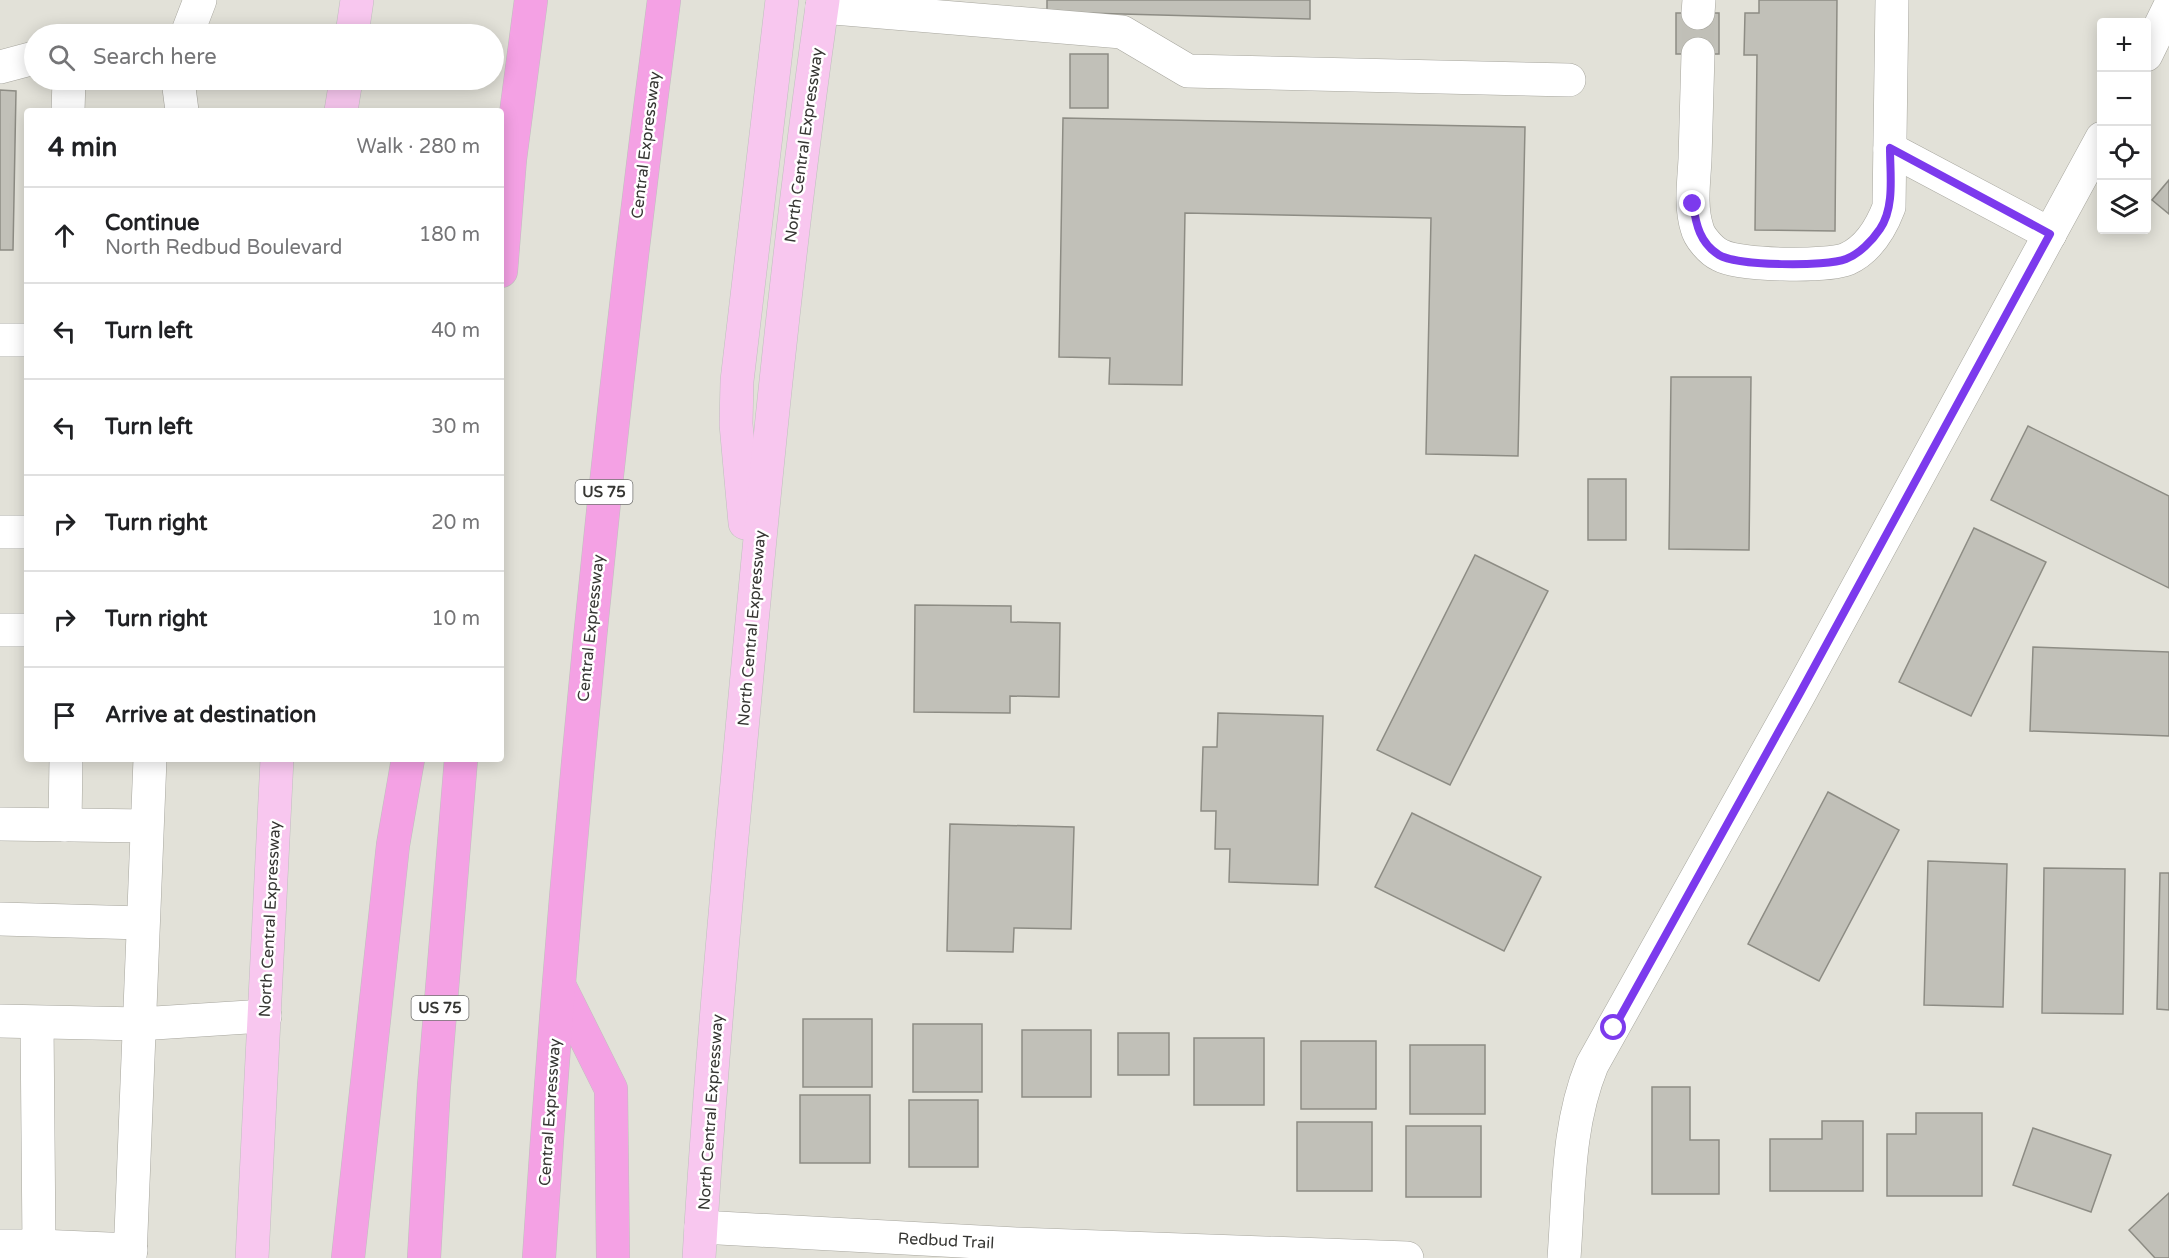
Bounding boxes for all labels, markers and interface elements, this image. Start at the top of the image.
map controls [2097,18,2151,234]
button: + [2097,18,2151,72]
search box [24,24,504,90]
icon: search [45,41,78,74]
text: Search here [93,44,217,70]
street label: North Central Expressway [780,46,828,244]
street label: Central Expressway [627,70,665,220]
button: − [2097,72,2151,126]
button: locate [2097,126,2151,180]
text: 4 min [48,132,117,163]
text: Walk · 280 m [357,135,480,159]
button: layers [2097,180,2151,234]
route end [1679,190,1705,216]
text: Continue [105,210,200,236]
icon: ahead [48,219,81,252]
text: 180 m [419,223,480,247]
text: North Redbud Boulevard [105,236,342,260]
icon: left [48,315,81,348]
text: Turn left [105,318,193,344]
text: 40 m [431,319,480,343]
icon: left [48,411,81,444]
text: Turn left [105,414,193,440]
text: 30 m [431,415,480,439]
road number: US 75 [576,480,632,504]
icon: right [48,507,81,540]
text: Turn right [105,510,207,536]
text: 20 m [431,511,480,535]
street label: North Central Expressway [733,529,771,727]
street label: Central Expressway [573,553,609,703]
icon: right [48,603,81,636]
text: Turn right [105,606,207,632]
text: 10 m [431,607,480,631]
icon: arrive [48,699,81,732]
text: Arrive at destination [105,702,316,728]
street label: North Central Expressway [255,820,285,1018]
road number: US 75 [412,996,468,1020]
street label: North Central Expressway [694,1013,728,1211]
route start [1600,1014,1626,1040]
street label: Central Expressway [535,1037,565,1187]
street label: Redbud Trail [897,1228,995,1254]

